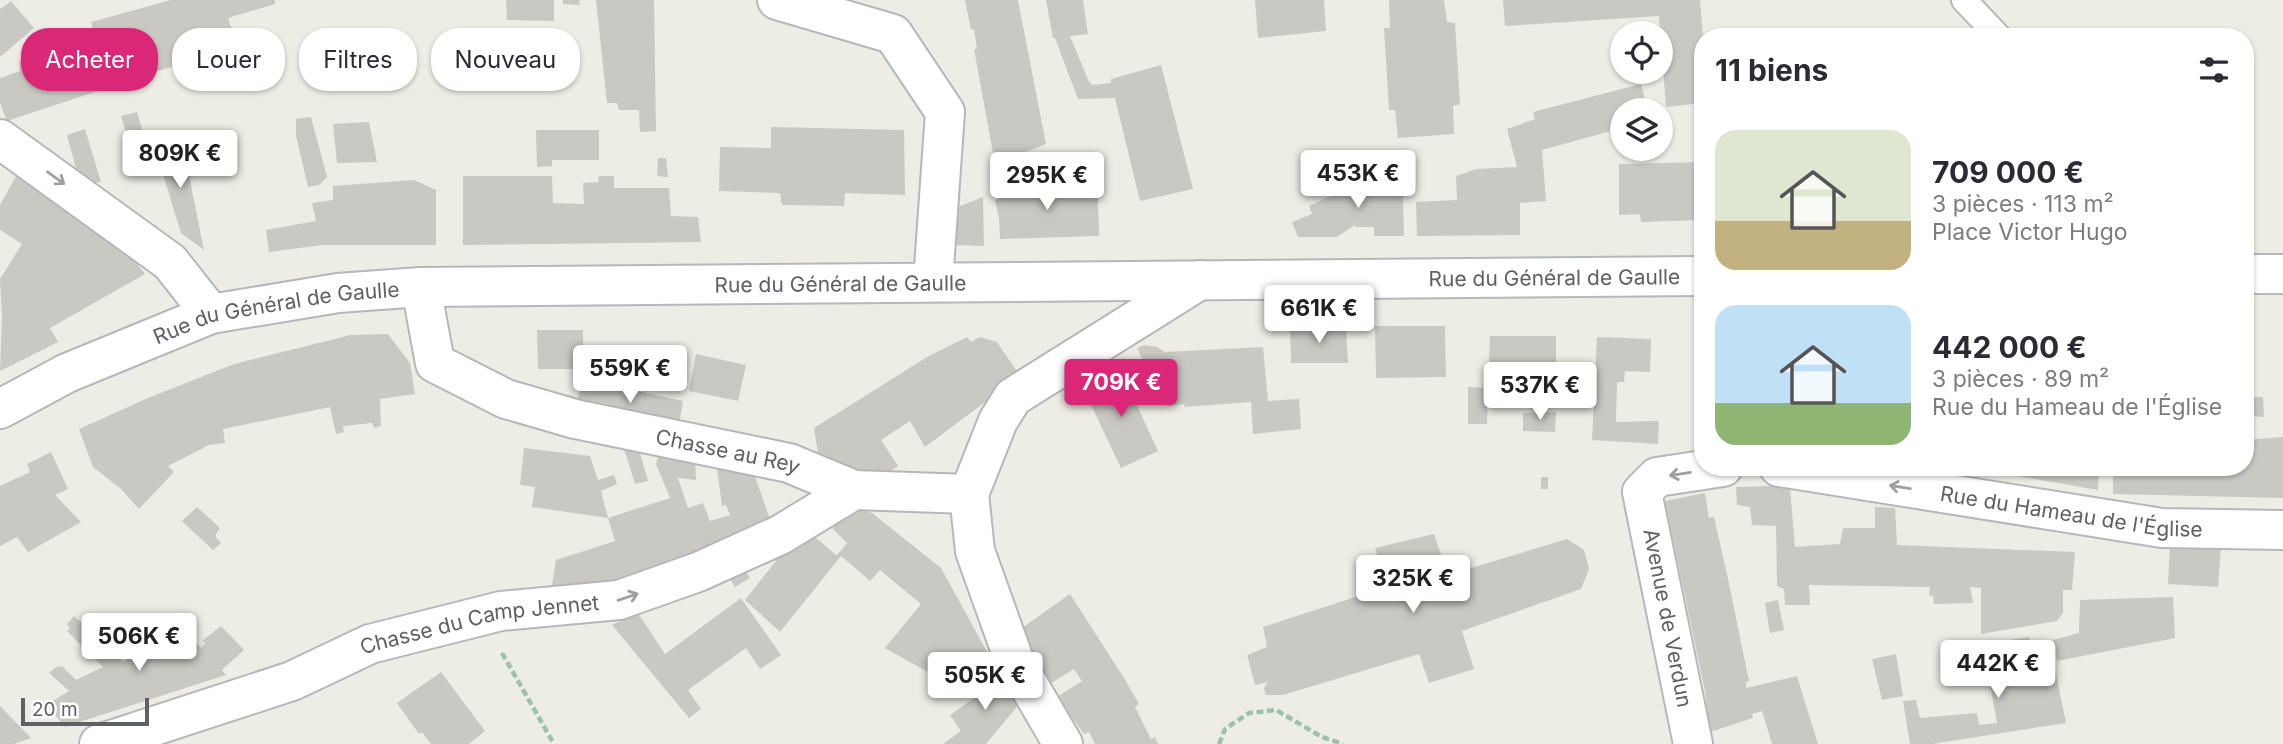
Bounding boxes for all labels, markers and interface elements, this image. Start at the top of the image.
map controls [1610,21,1673,161]
button: locate [1610,21,1673,84]
chip: Acheter [21,28,158,91]
chip: Louer [172,28,285,91]
chip: Filtres [299,28,417,91]
chip: Nouveau [431,28,580,91]
icon: filters [2195,51,2233,89]
text: 11 biens [1715,52,1828,88]
button: layers [1610,98,1673,161]
pin: 809K € [123,130,237,190]
text: 809K € [138,139,222,167]
pin: 453K € [1301,150,1415,210]
pin: 295K € [990,152,1104,212]
text: 709 000 € [1932,154,2084,190]
icon: home [1771,158,1855,242]
text: 453K € [1317,159,1399,187]
text: 295K € [1006,161,1088,189]
one-way arrow [46,171,65,185]
text: 3 pièces · 113 m² [1932,190,2114,218]
text: Place Victor Hugo [1932,218,2128,246]
street label: Rue du Général de Gaulle [1428,264,1680,291]
street label: Rue du Général de Gaulle [714,270,966,297]
street label: Rue du Général de Gaulle [149,276,400,349]
pin: 661K € [1262,286,1376,345]
text: 661K € [1280,294,1358,322]
text: 442 000 € [1932,329,2087,365]
icon: home [1771,333,1855,417]
pin: 559K € [573,346,687,405]
text: 559K € [589,354,671,382]
pin: 709K € [1064,360,1178,419]
pin: 537K € [1483,362,1597,422]
text: 3 pièces · 89 m² [1932,365,2109,393]
text: 709K € [1080,368,1162,396]
text: 537K € [1500,371,1580,399]
text: Rue du Hameau de l'Église [1932,393,2222,421]
street label: Chasse au Rey [654,423,804,479]
one-way arrow [1669,468,1692,481]
one-way arrow [1889,480,1911,493]
street label: Rue du Hameau de l'Église [1938,480,2203,541]
street label: Avenue de Verdun [1638,526,1698,710]
pin: 325K € [1356,556,1470,615]
text: 325K € [1372,564,1454,592]
street label: Chasse du Camp Jennet [355,589,600,660]
one-way arrow [617,589,639,602]
pin: 506K € [82,614,196,673]
text: 506K € [98,622,180,650]
pin: 442K € [1941,640,2055,700]
text: 442K € [1956,649,2040,677]
pin: 505K € [928,652,1042,712]
text: 505K € [944,661,1026,689]
scale bar [21,695,149,727]
text: 20 m [32,698,78,721]

